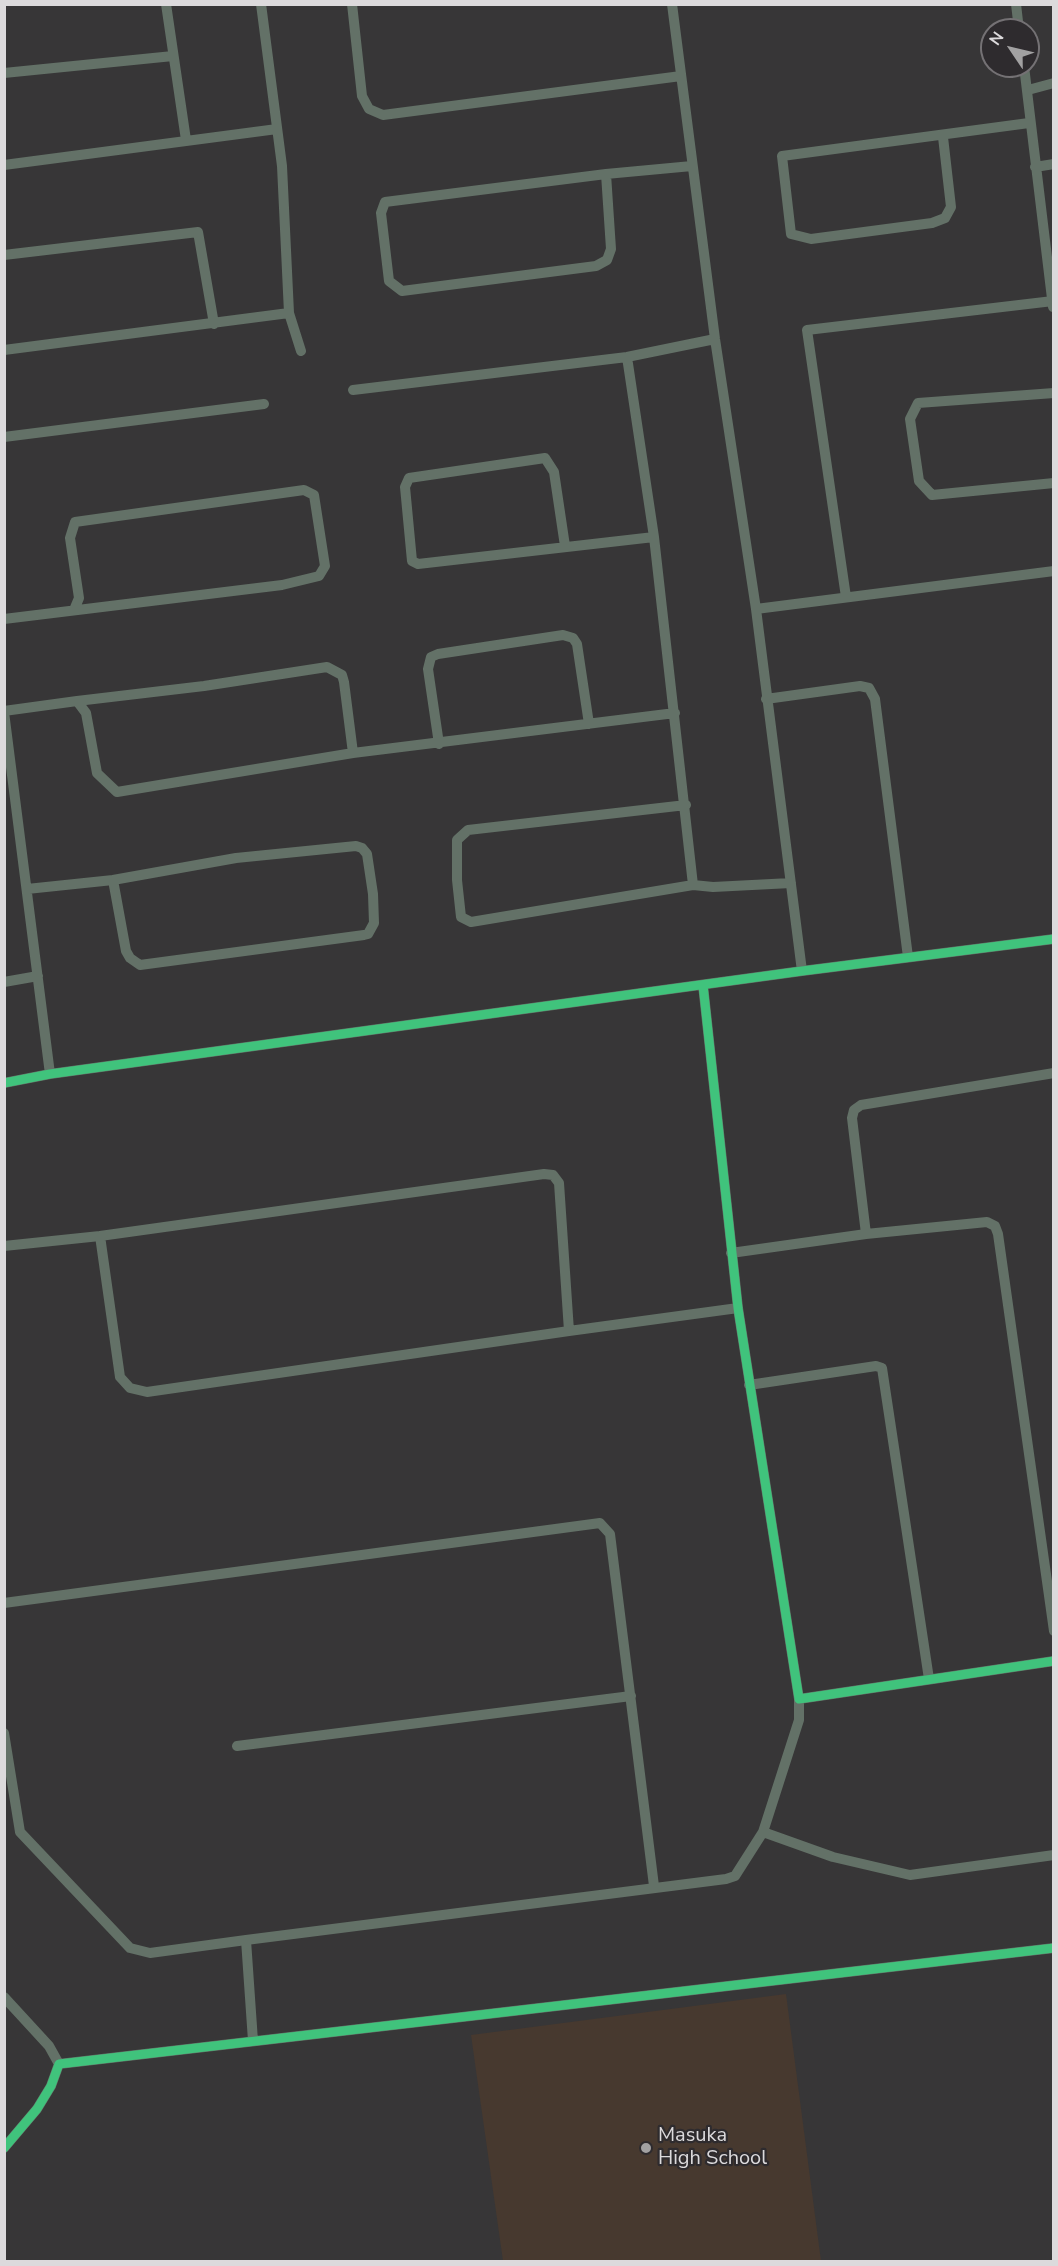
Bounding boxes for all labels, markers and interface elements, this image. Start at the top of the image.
north arrow [980,18,1040,78]
text: N [984,28,1009,50]
place label: Masuka High School [658,2124,767,2171]
marker: Masuka High School [639,2141,653,2155]

